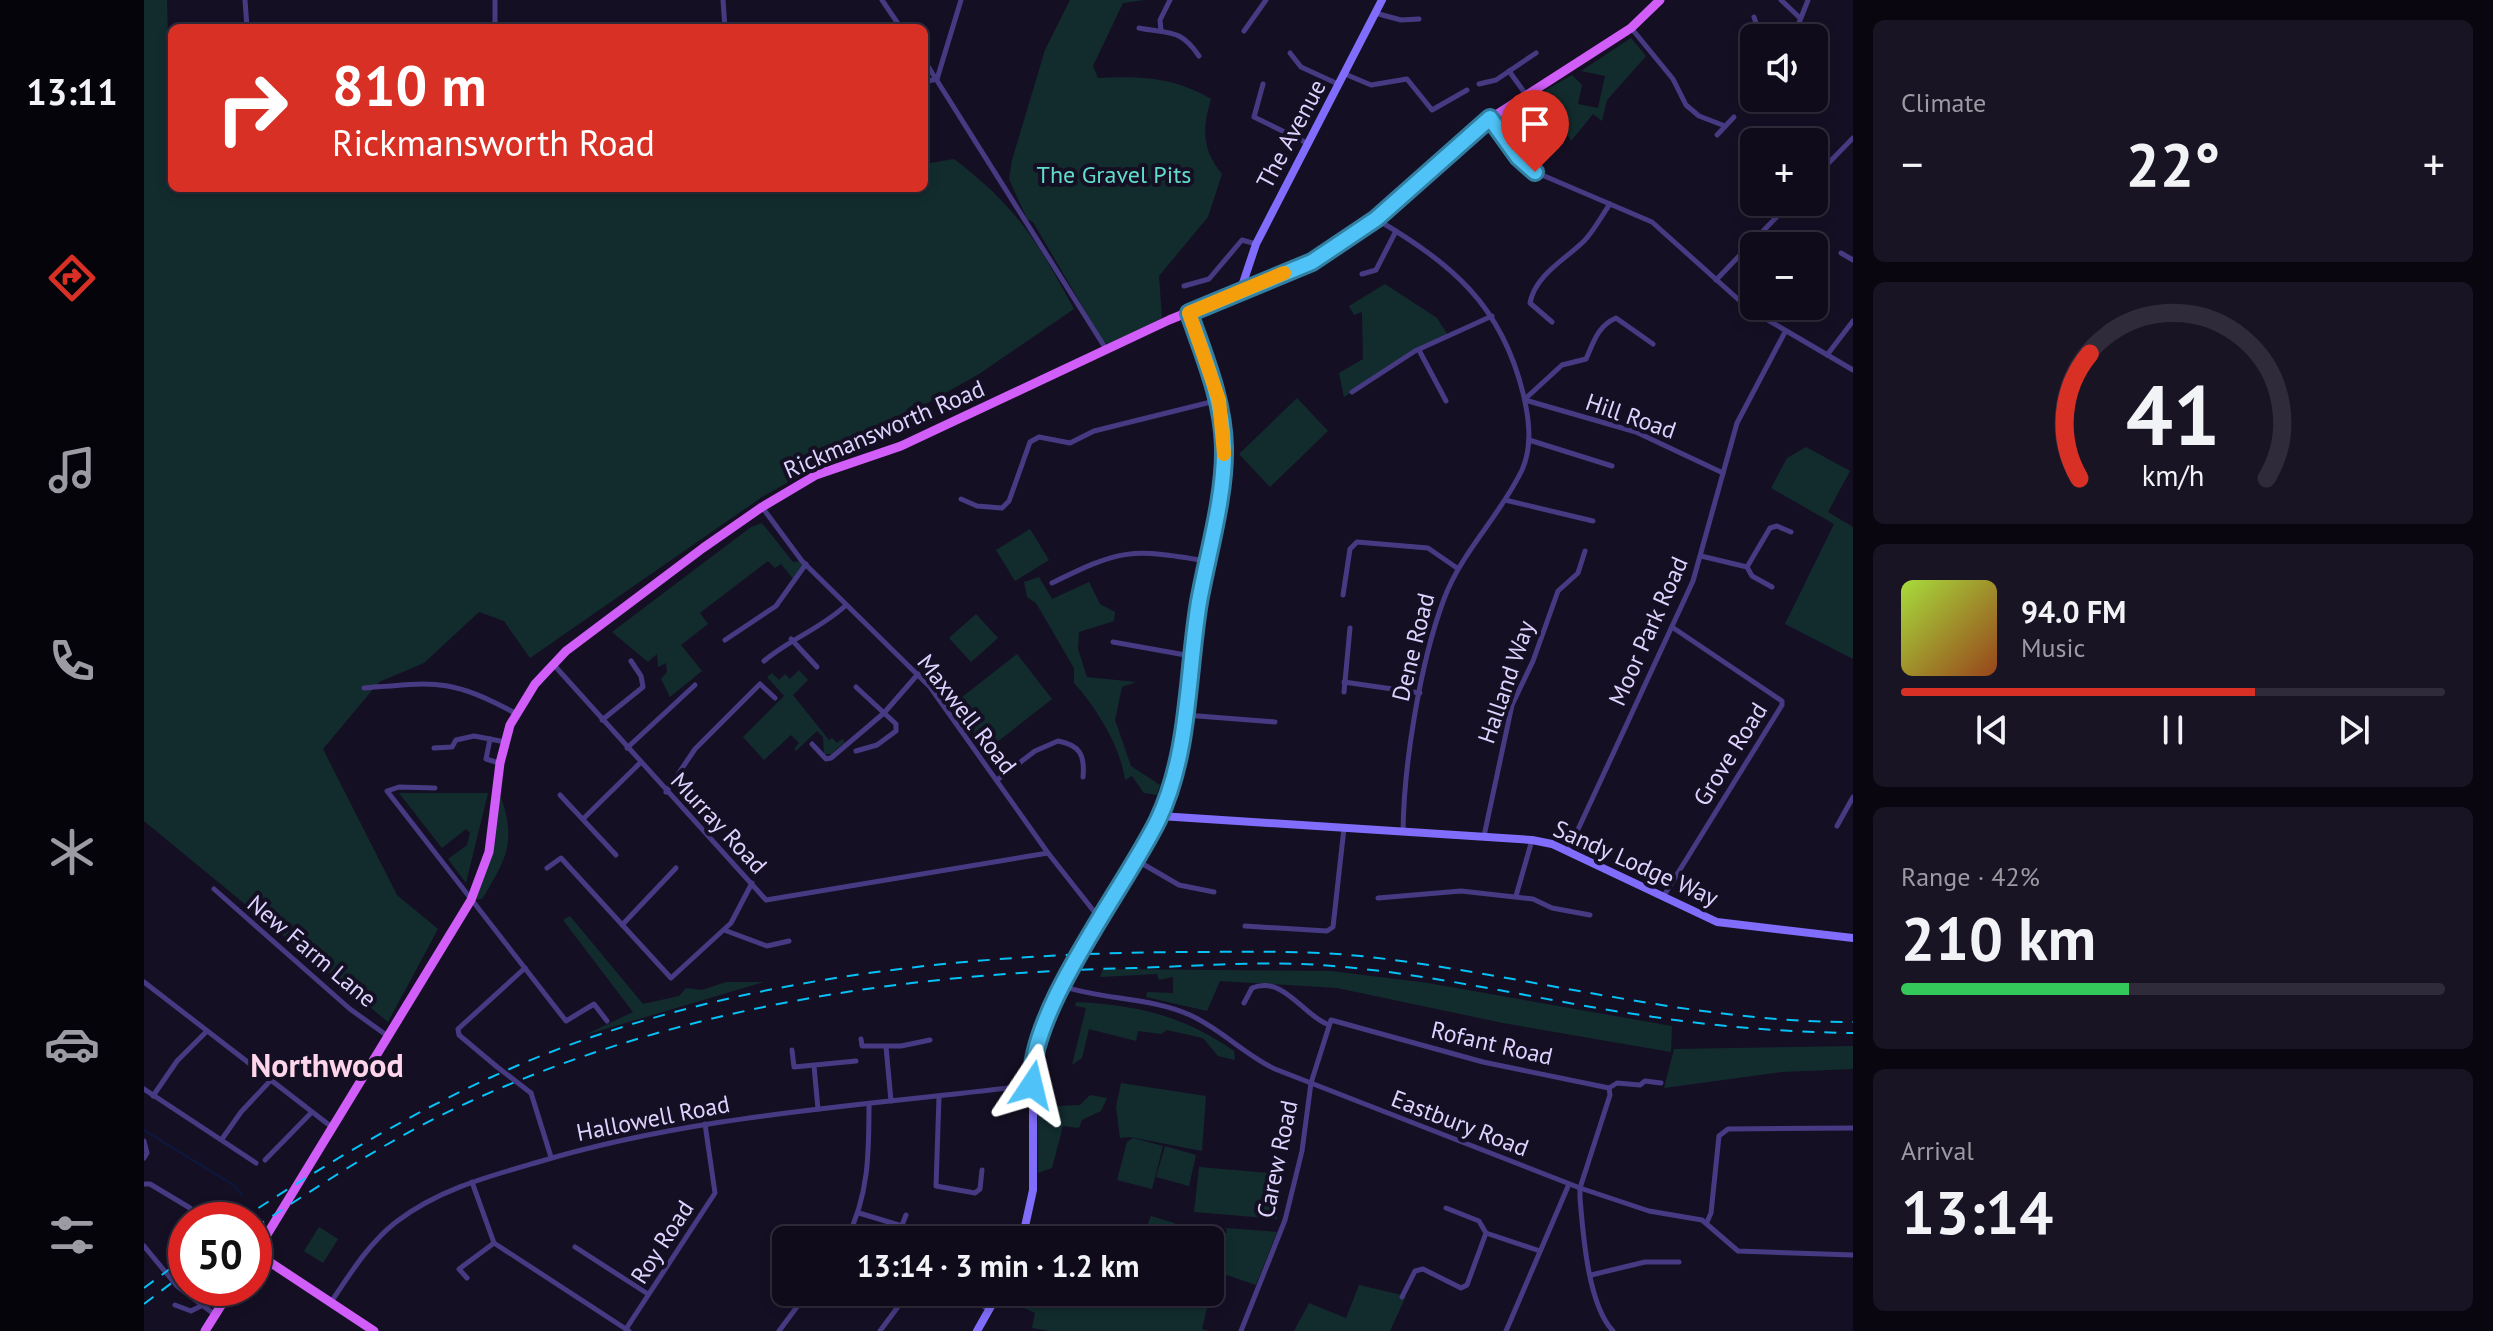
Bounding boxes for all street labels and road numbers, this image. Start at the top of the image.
street label: The Avenue [1249,74,1333,194]
street label: Rickmansworth Road [779,373,989,485]
street label: Hill Road [1582,386,1680,446]
street label: Moor Park Road [1601,552,1695,710]
street label: Dene Road [1385,590,1441,704]
street label: Halland Way [1471,616,1541,748]
street label: Maxwell Road [910,648,1024,780]
street label: Grove Road [1686,697,1774,811]
street label: Murray Road [664,766,774,880]
street label: Sandy Lodge Way [1549,813,1723,913]
street label: New Farm Lane [241,888,383,1014]
street label: Rofant Road [1428,1014,1556,1072]
street label: Eastbury Road [1387,1083,1533,1163]
street label: Hallowell Road [574,1088,732,1148]
street label: Carew Road [1249,1097,1305,1221]
street label: Roy Road [624,1194,700,1290]

